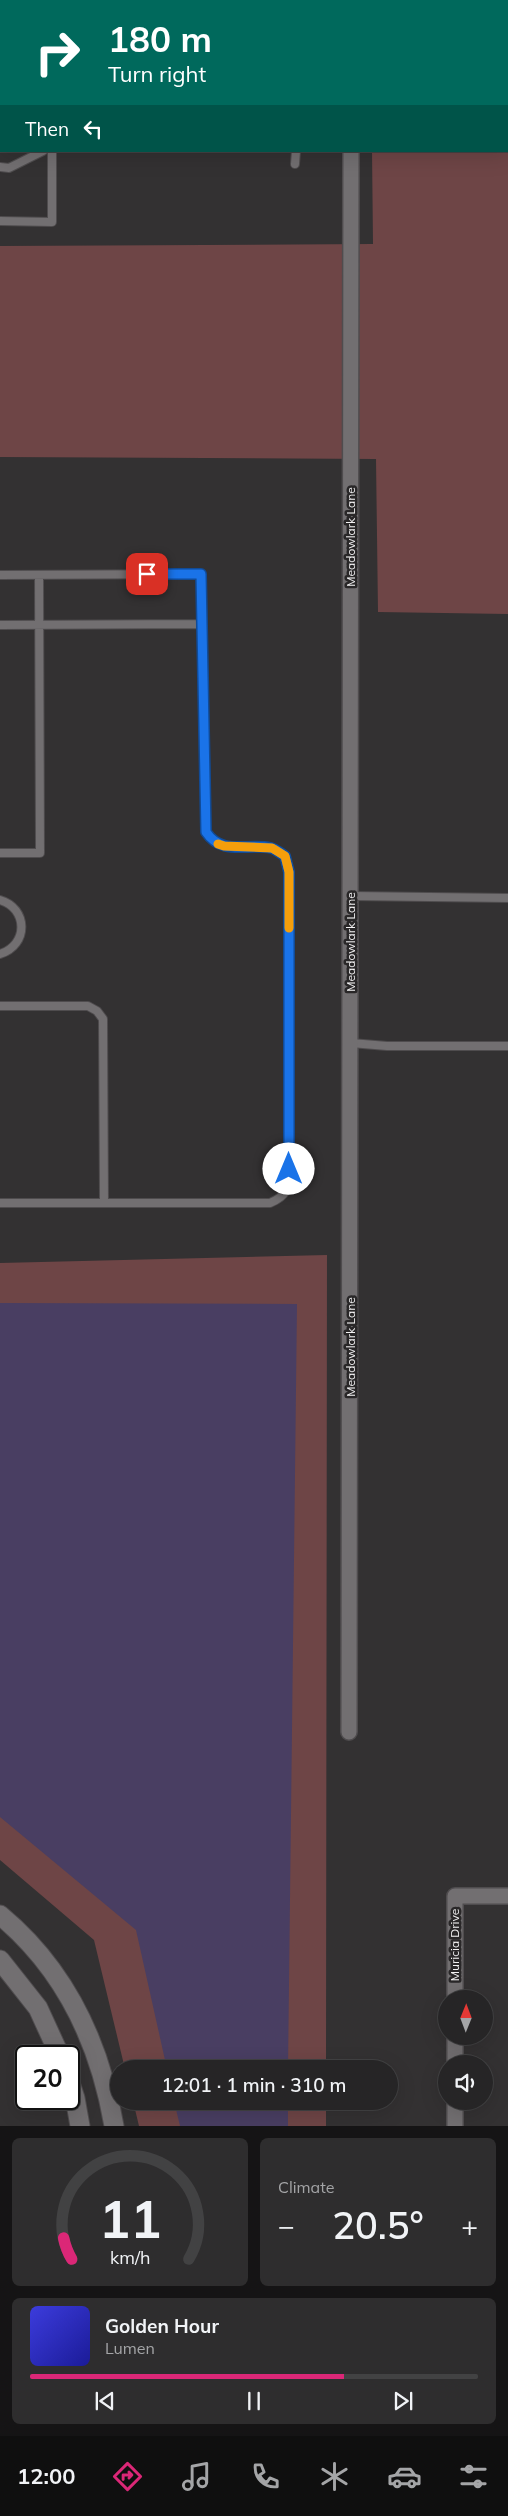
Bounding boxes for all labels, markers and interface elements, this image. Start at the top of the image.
text: 180 m [108,17,212,61]
icon: right [25,20,90,85]
text: Turn right [108,60,206,88]
icon: left [79,115,107,143]
text: Then [25,117,69,141]
street label: Meadowlark Lane [343,487,358,587]
pin [126,553,168,595]
icon: arrive [133,560,161,588]
street label: Meadowlark Lane [343,892,358,992]
position arrow [262,1142,314,1194]
street label: Meadowlark Lane [343,1297,358,1397]
street label: Muricia Drive [447,1909,462,1981]
north arrow [438,1990,492,2045]
map controls [438,1990,493,2110]
speed limit sign: 20 [15,2045,80,2110]
button: sound [438,2055,493,2110]
text: 12:01 · 1 min · 310 m [161,2073,347,2097]
text: Climate [278,2177,334,2197]
text: 11 [99,2186,161,2251]
text: 20.5° [332,2201,424,2249]
text: − [278,2208,295,2243]
text: + [461,2208,478,2243]
text: km/h [110,2246,150,2268]
text: Golden Hour [105,2314,219,2338]
text: Lumen [105,2338,155,2358]
icon: previous [91,2387,119,2415]
icon: pause [240,2387,268,2415]
icon: next [389,2387,417,2415]
icon: directions [110,2459,145,2494]
icon: music [179,2459,214,2494]
icon: phone [248,2459,283,2494]
icon: climate [317,2459,352,2494]
icon: car [387,2459,422,2494]
icon: filters [456,2459,491,2494]
text: 12:00 [17,2462,75,2490]

